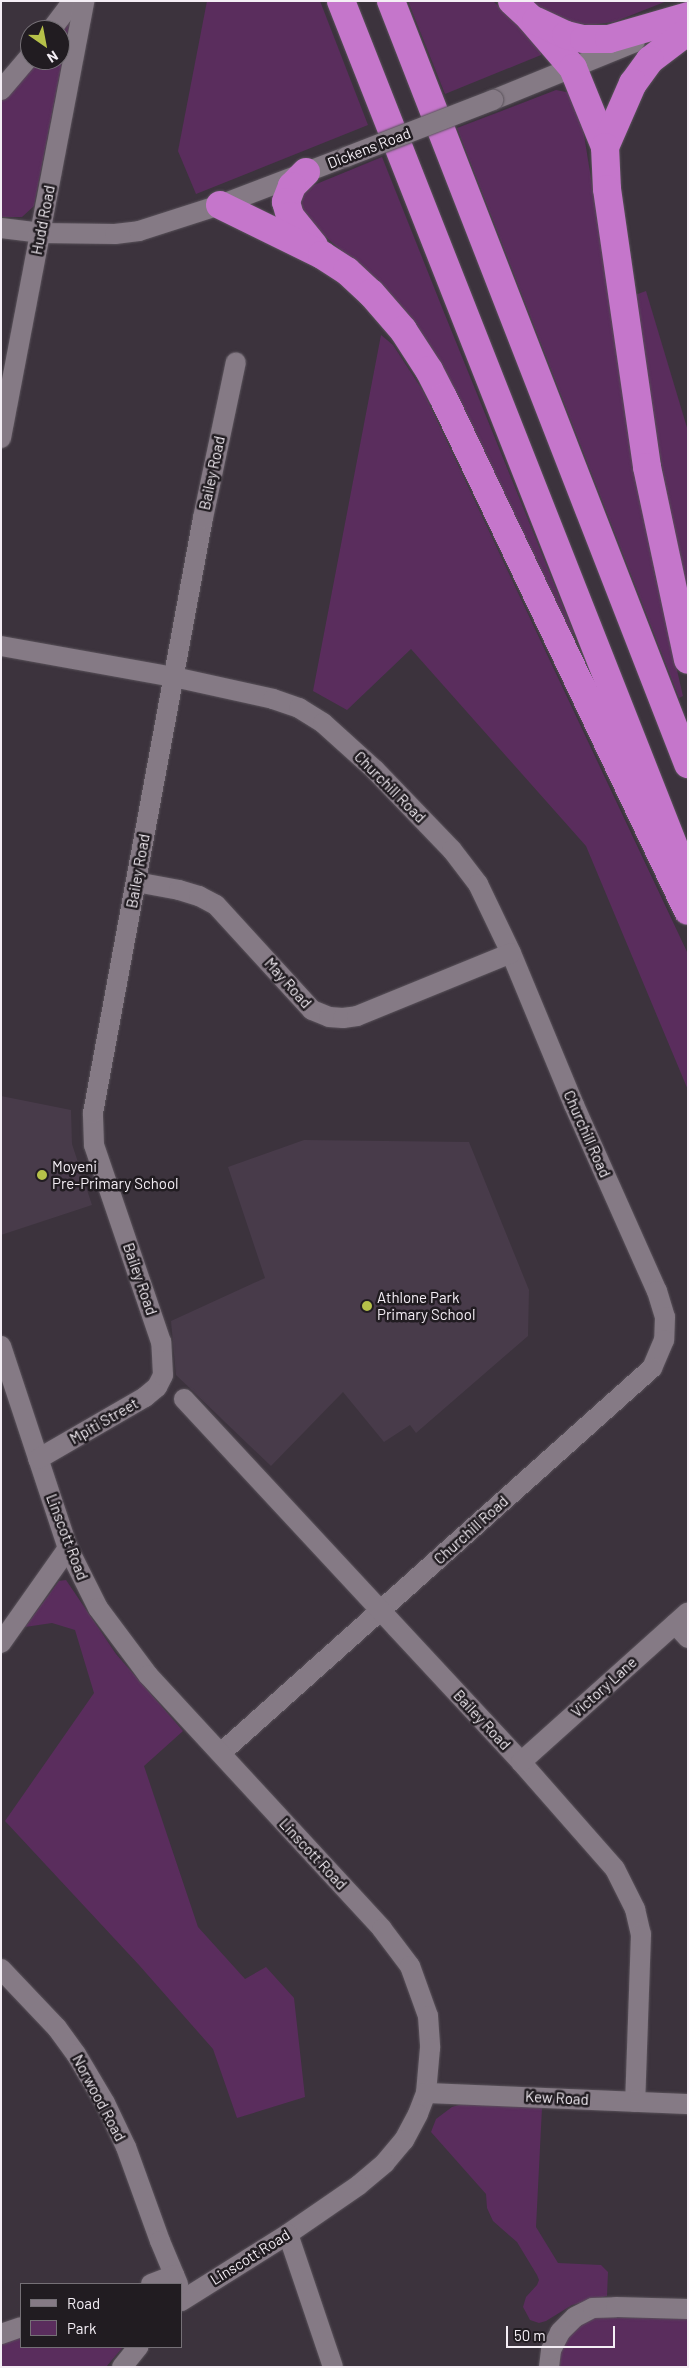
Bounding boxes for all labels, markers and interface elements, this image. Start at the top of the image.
north arrow [20,20,70,70]
text: N [44,47,61,67]
street label: Dickens Road [325,124,413,172]
street label: Hudd Road [27,184,59,256]
street label: Bailey Road [195,434,229,512]
street label: Churchill Road [351,748,429,826]
street label: Bailey Road [123,832,153,910]
street label: May Road [261,954,315,1012]
street label: Churchill Road [560,1088,614,1180]
place label: Moyeni Pre-Primary School [52,1157,179,1192]
marker: Moyeni Pre-Primary School [36,1169,48,1181]
street label: Bailey Road [119,1241,161,1317]
place label: Athlone Park Primary School [377,1288,475,1323]
marker: Athlone Park Primary School [361,1300,373,1312]
street label: Mpiti Street [67,1394,141,1448]
street label: Linscott Road [42,1491,92,1583]
street label: Churchill Road [430,1492,512,1568]
street label: Victory Lane [568,1653,640,1721]
street label: Bailey Road [450,1686,514,1754]
street label: Linscott Road [276,1815,350,1893]
street label: Norwood Road [69,2052,129,2144]
street label: Kew Road [525,2087,589,2109]
street label: Linscott Road [207,2225,293,2289]
legend [20,2283,182,2348]
text: Road [67,2294,100,2312]
scale bar [509,2316,618,2348]
text: Park [67,2319,96,2337]
text: 50 m [514,2326,546,2344]

